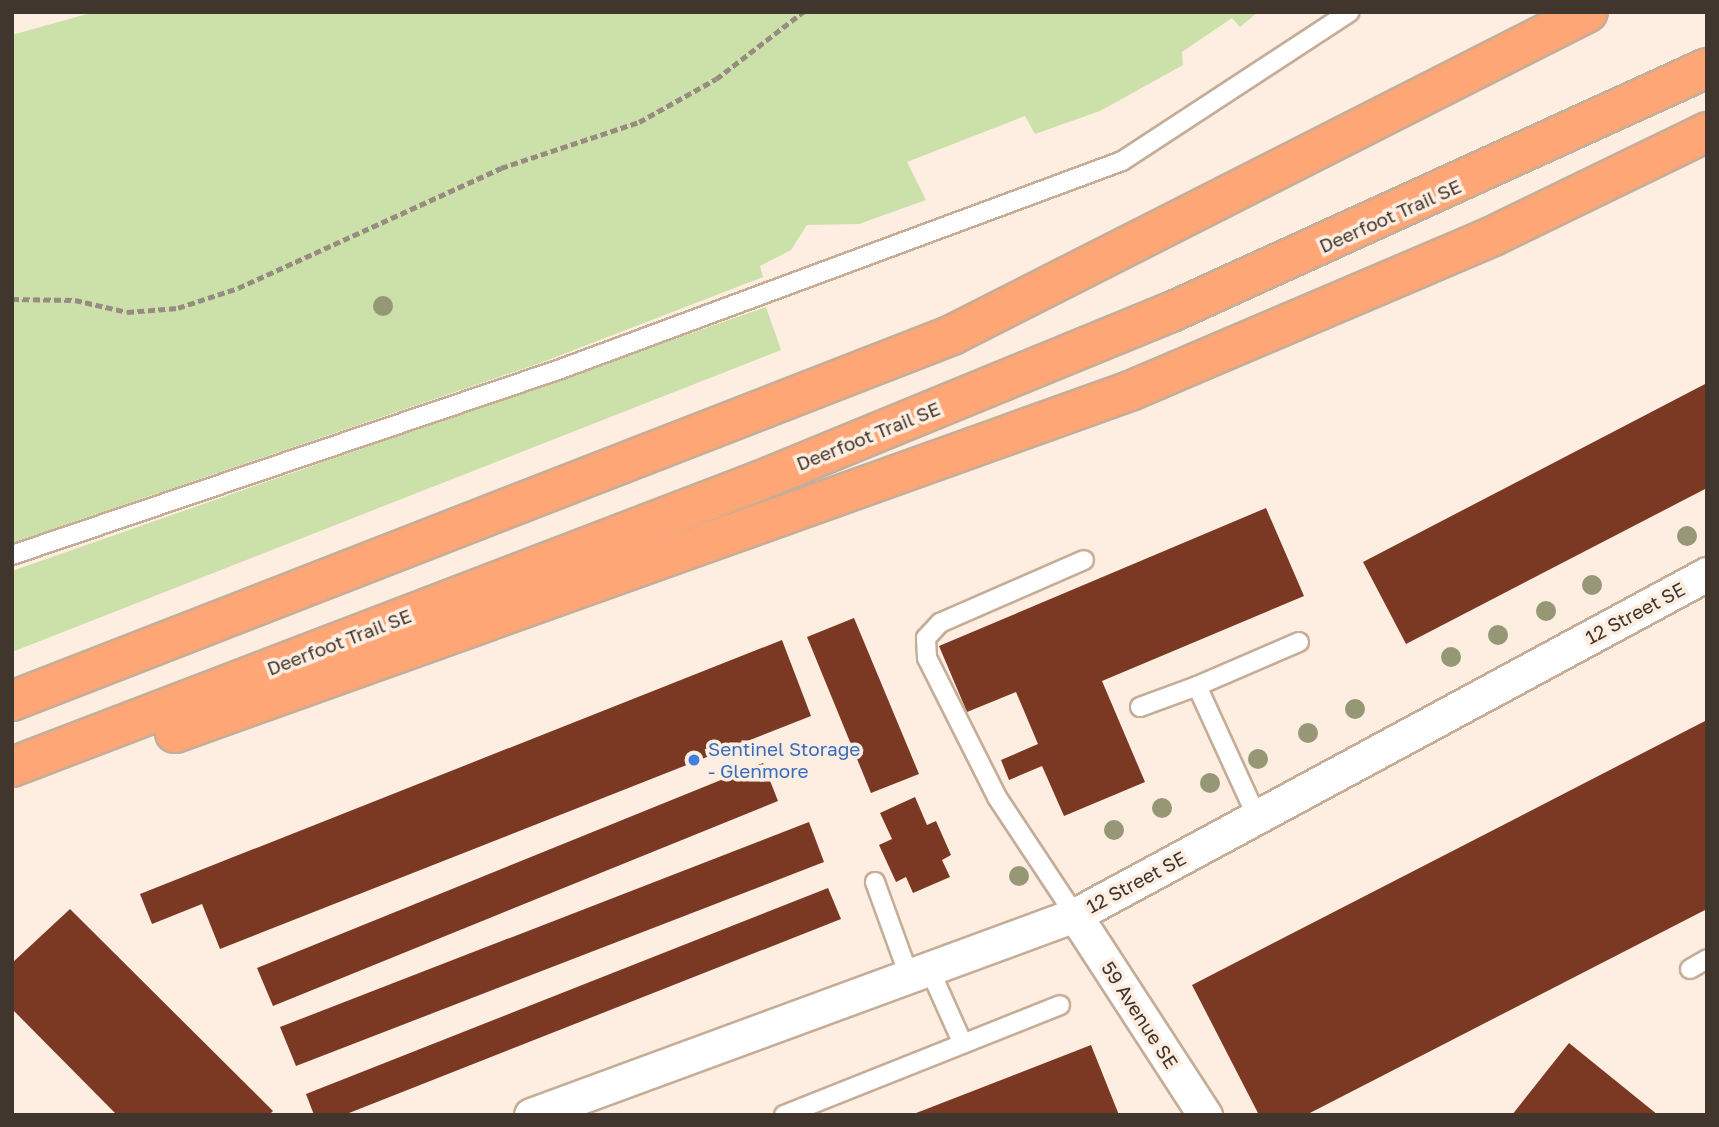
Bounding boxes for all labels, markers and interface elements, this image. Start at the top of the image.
street label: Deerfoot Trail SE [1316,175,1464,257]
street label: Deerfoot Trail SE [793,397,943,475]
street label: 12 Street SE [1581,577,1689,649]
street label: Deerfoot Trail SE [264,604,414,680]
place label: Sentinel Storage - Glenmore [708,738,860,782]
marker: Sentinel Storage - Glenmore [686,752,702,768]
street label: 12 Street SE [1082,846,1190,918]
street label: 59 Avenue SE [1097,957,1183,1073]

